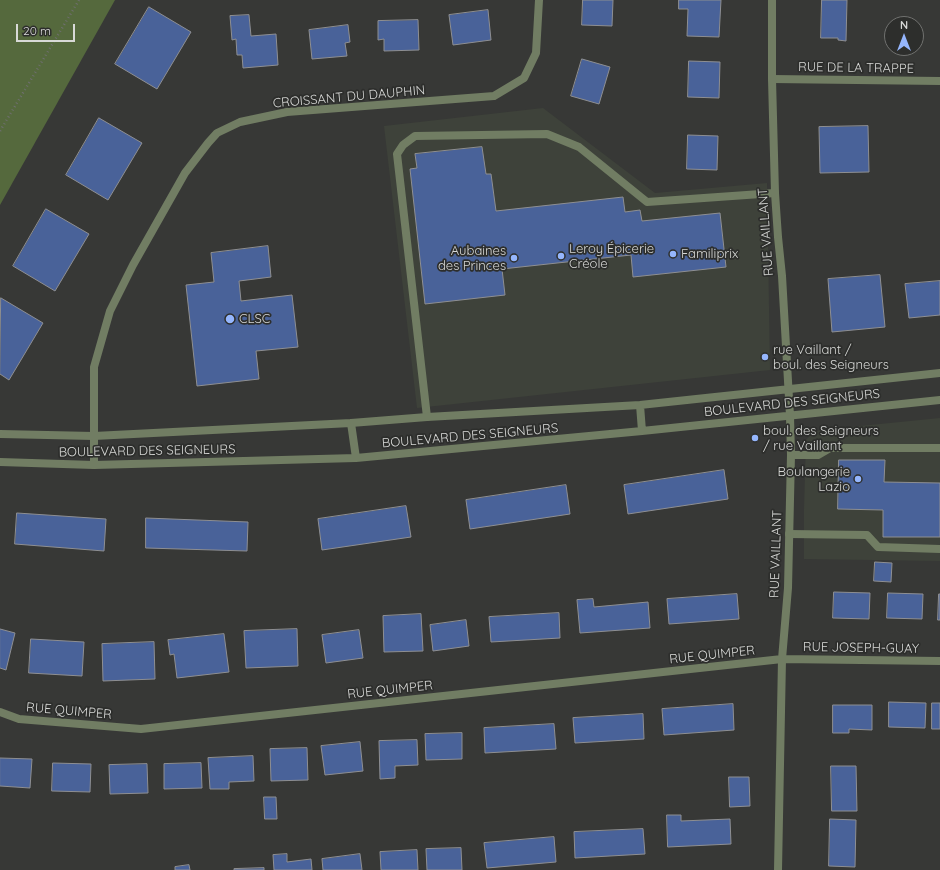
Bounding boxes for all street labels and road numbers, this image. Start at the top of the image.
street label: RUE DE LA TRAPPE [798,59,914,77]
street label: CROISSANT DU DAUPHIN [272,83,426,111]
street label: RUE VAILLANT [755,187,777,277]
street label: BOULEVARD DES SEIGNEURS [703,386,881,420]
street label: BOULEVARD DES SEIGNEURS [381,421,559,451]
street label: BOULEVARD DES SEIGNEURS [58,442,236,460]
street label: RUE VAILLANT [767,510,785,598]
street label: RUE JOSEPH-GUAY [803,639,919,657]
street label: RUE QUIMPER [668,643,756,667]
street label: RUE QUIMPER [346,678,434,702]
street label: RUE QUIMPER [25,699,113,723]

